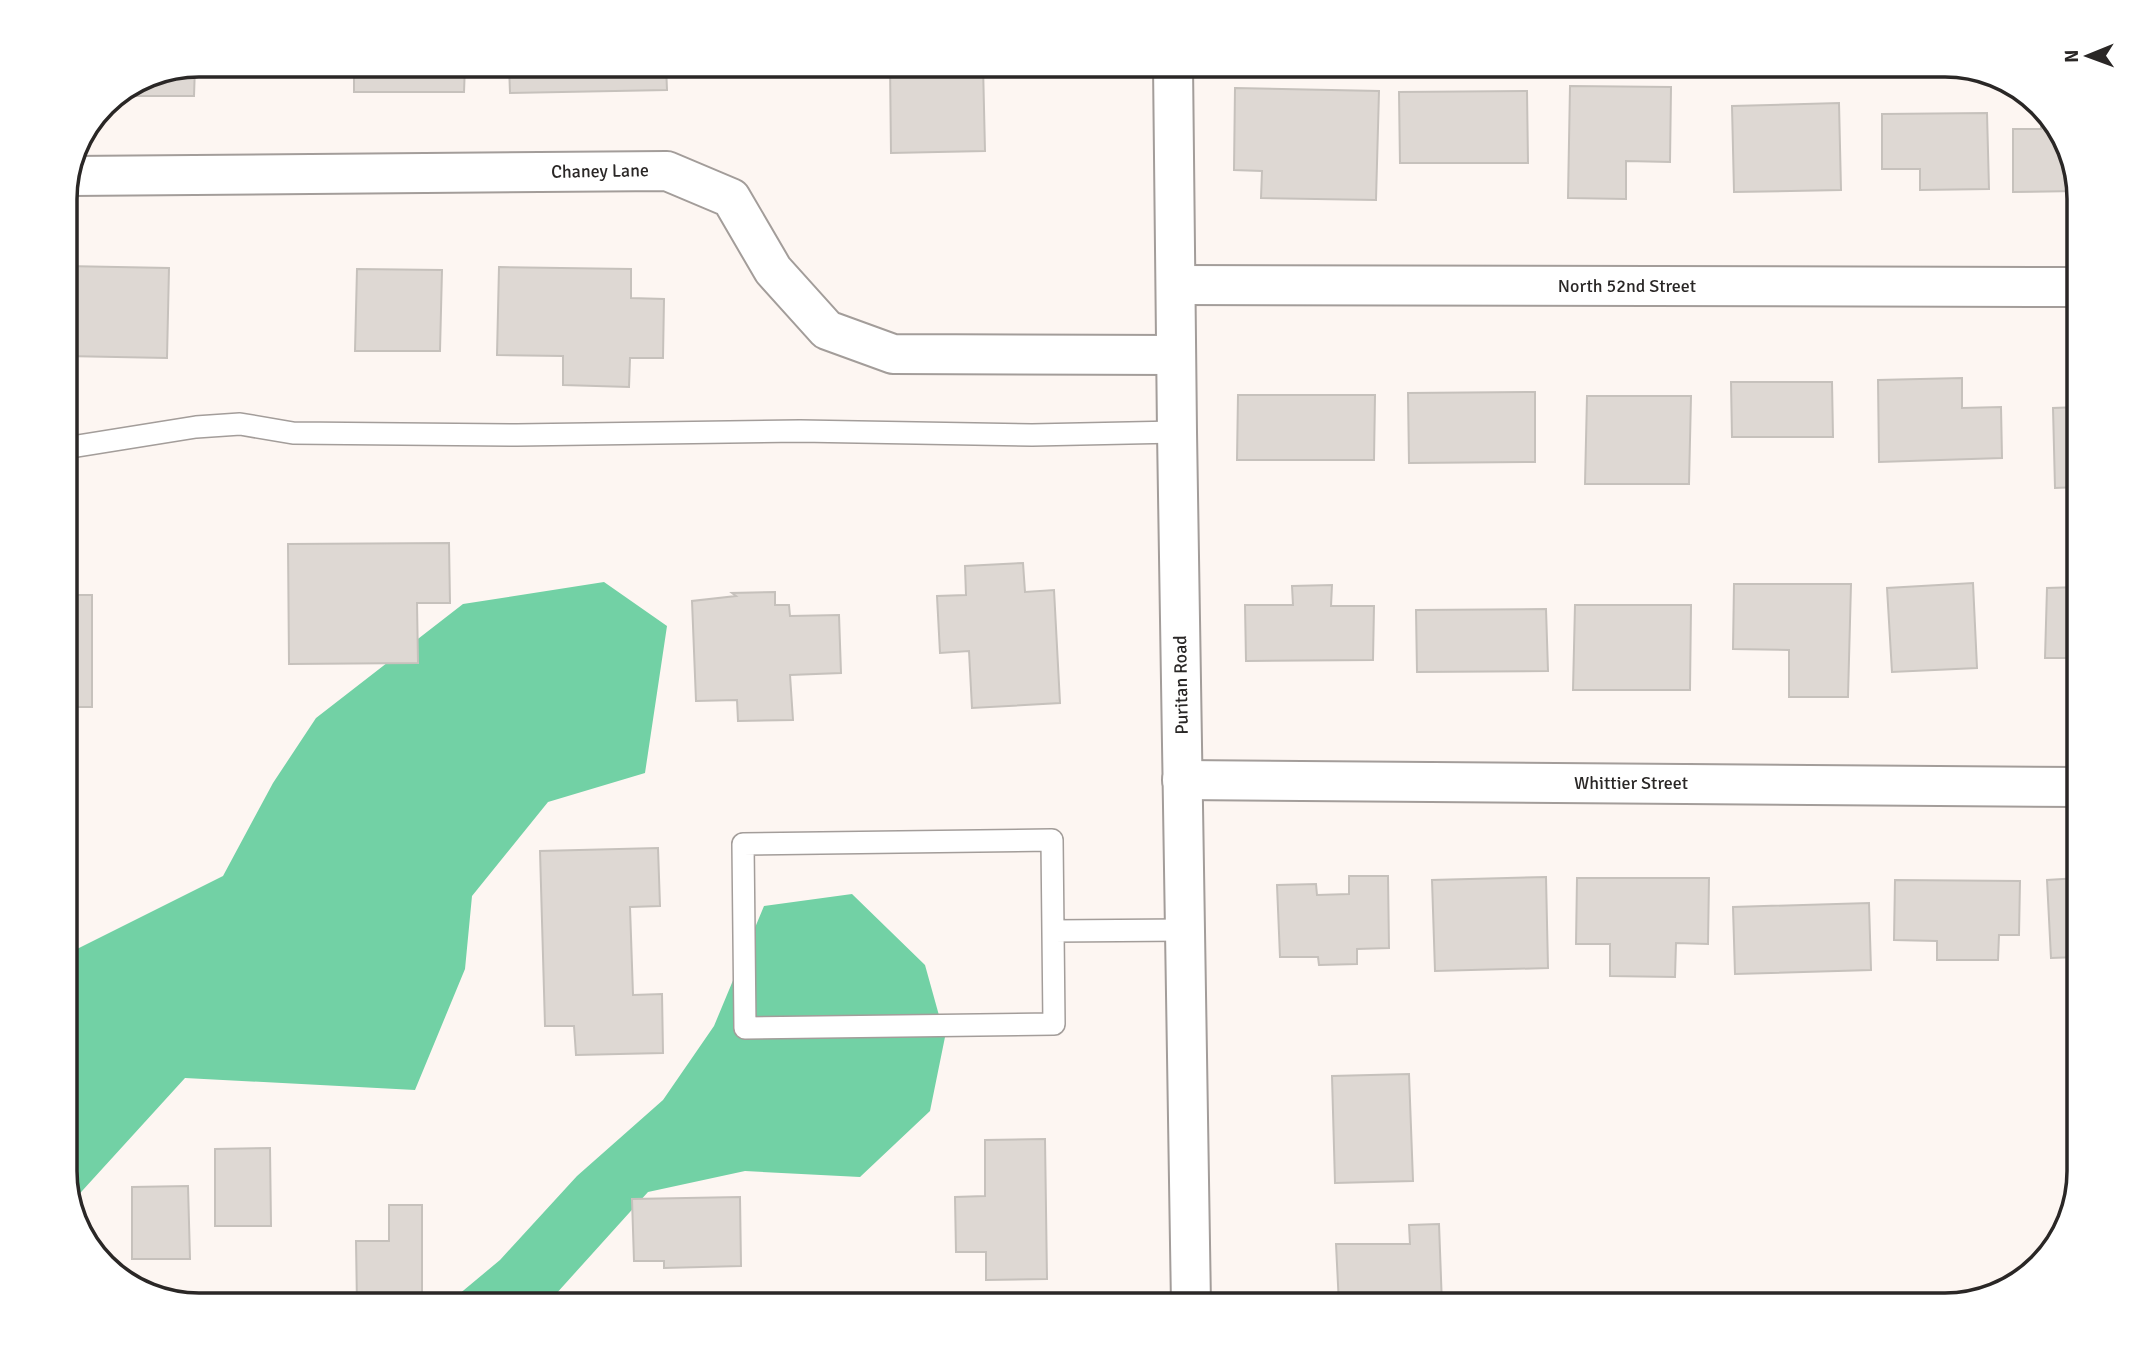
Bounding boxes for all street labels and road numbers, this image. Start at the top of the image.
street label: Chaney Lane [551,159,649,183]
street label: North 52nd Street [1558,275,1696,297]
street label: Puritan Road [1169,635,1193,735]
street label: Whittier Street [1574,772,1688,794]

